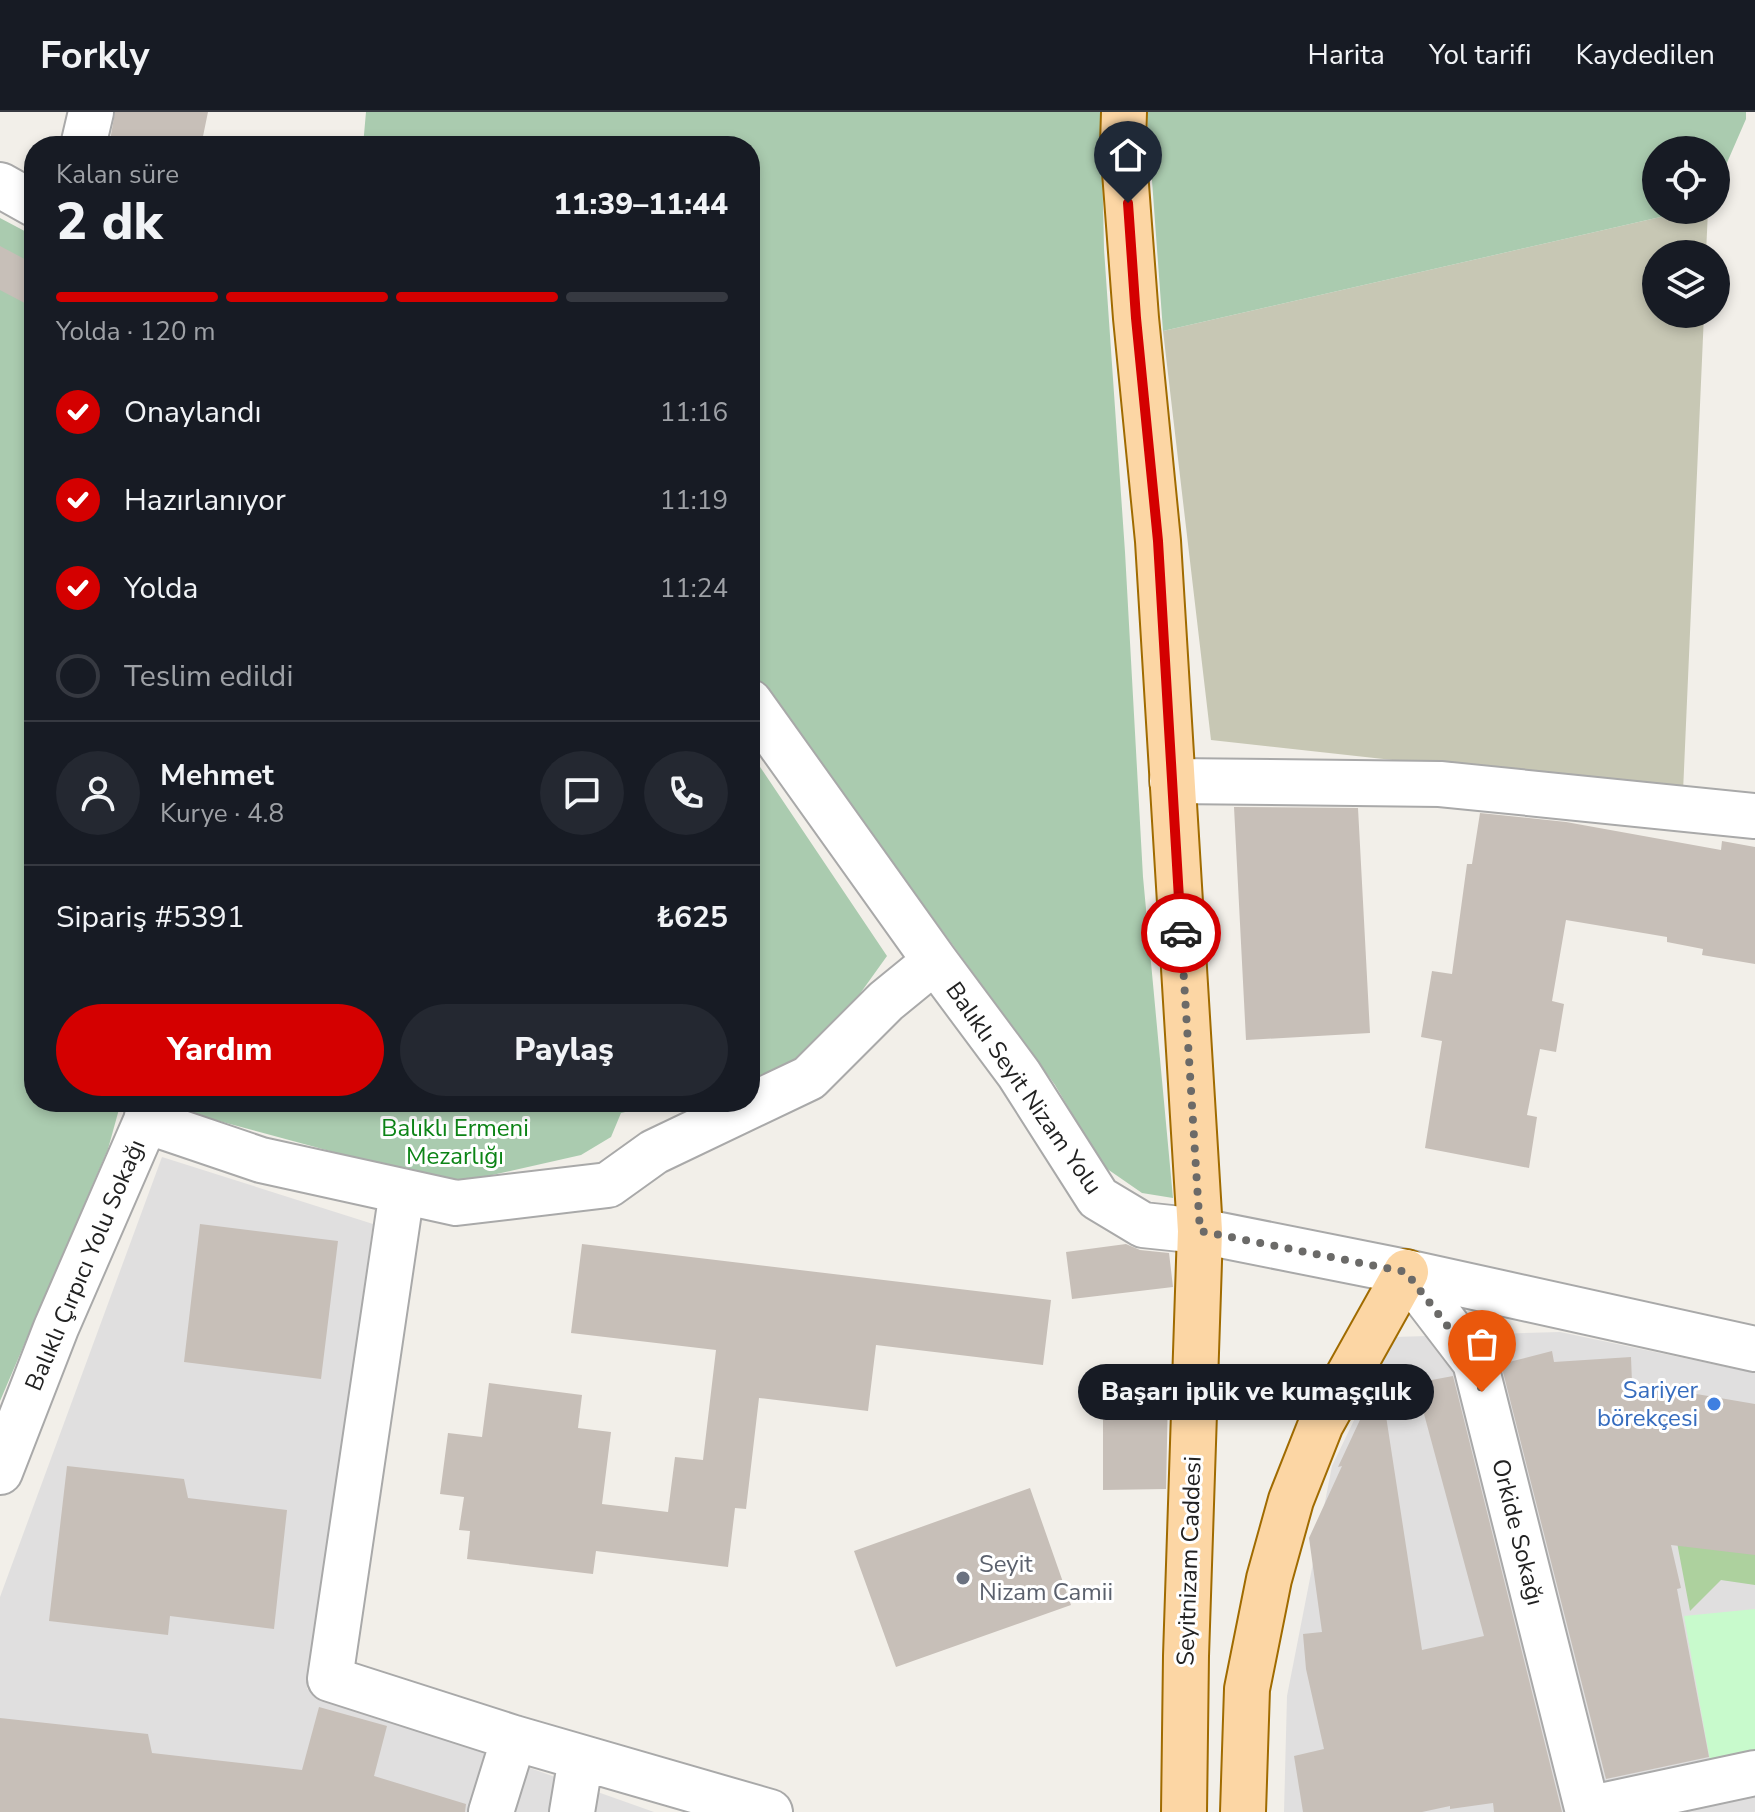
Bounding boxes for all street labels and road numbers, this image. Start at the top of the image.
street label: Balıklı Seyit Nizam Yolu [939,975,1109,1201]
street label: Balıklı Çırpıcı Yolu Sokağı [18,1134,152,1396]
street label: Orkide Sokağı [1484,1455,1552,1609]
street label: Seyitnizam Caddesi [1169,1456,1209,1666]

